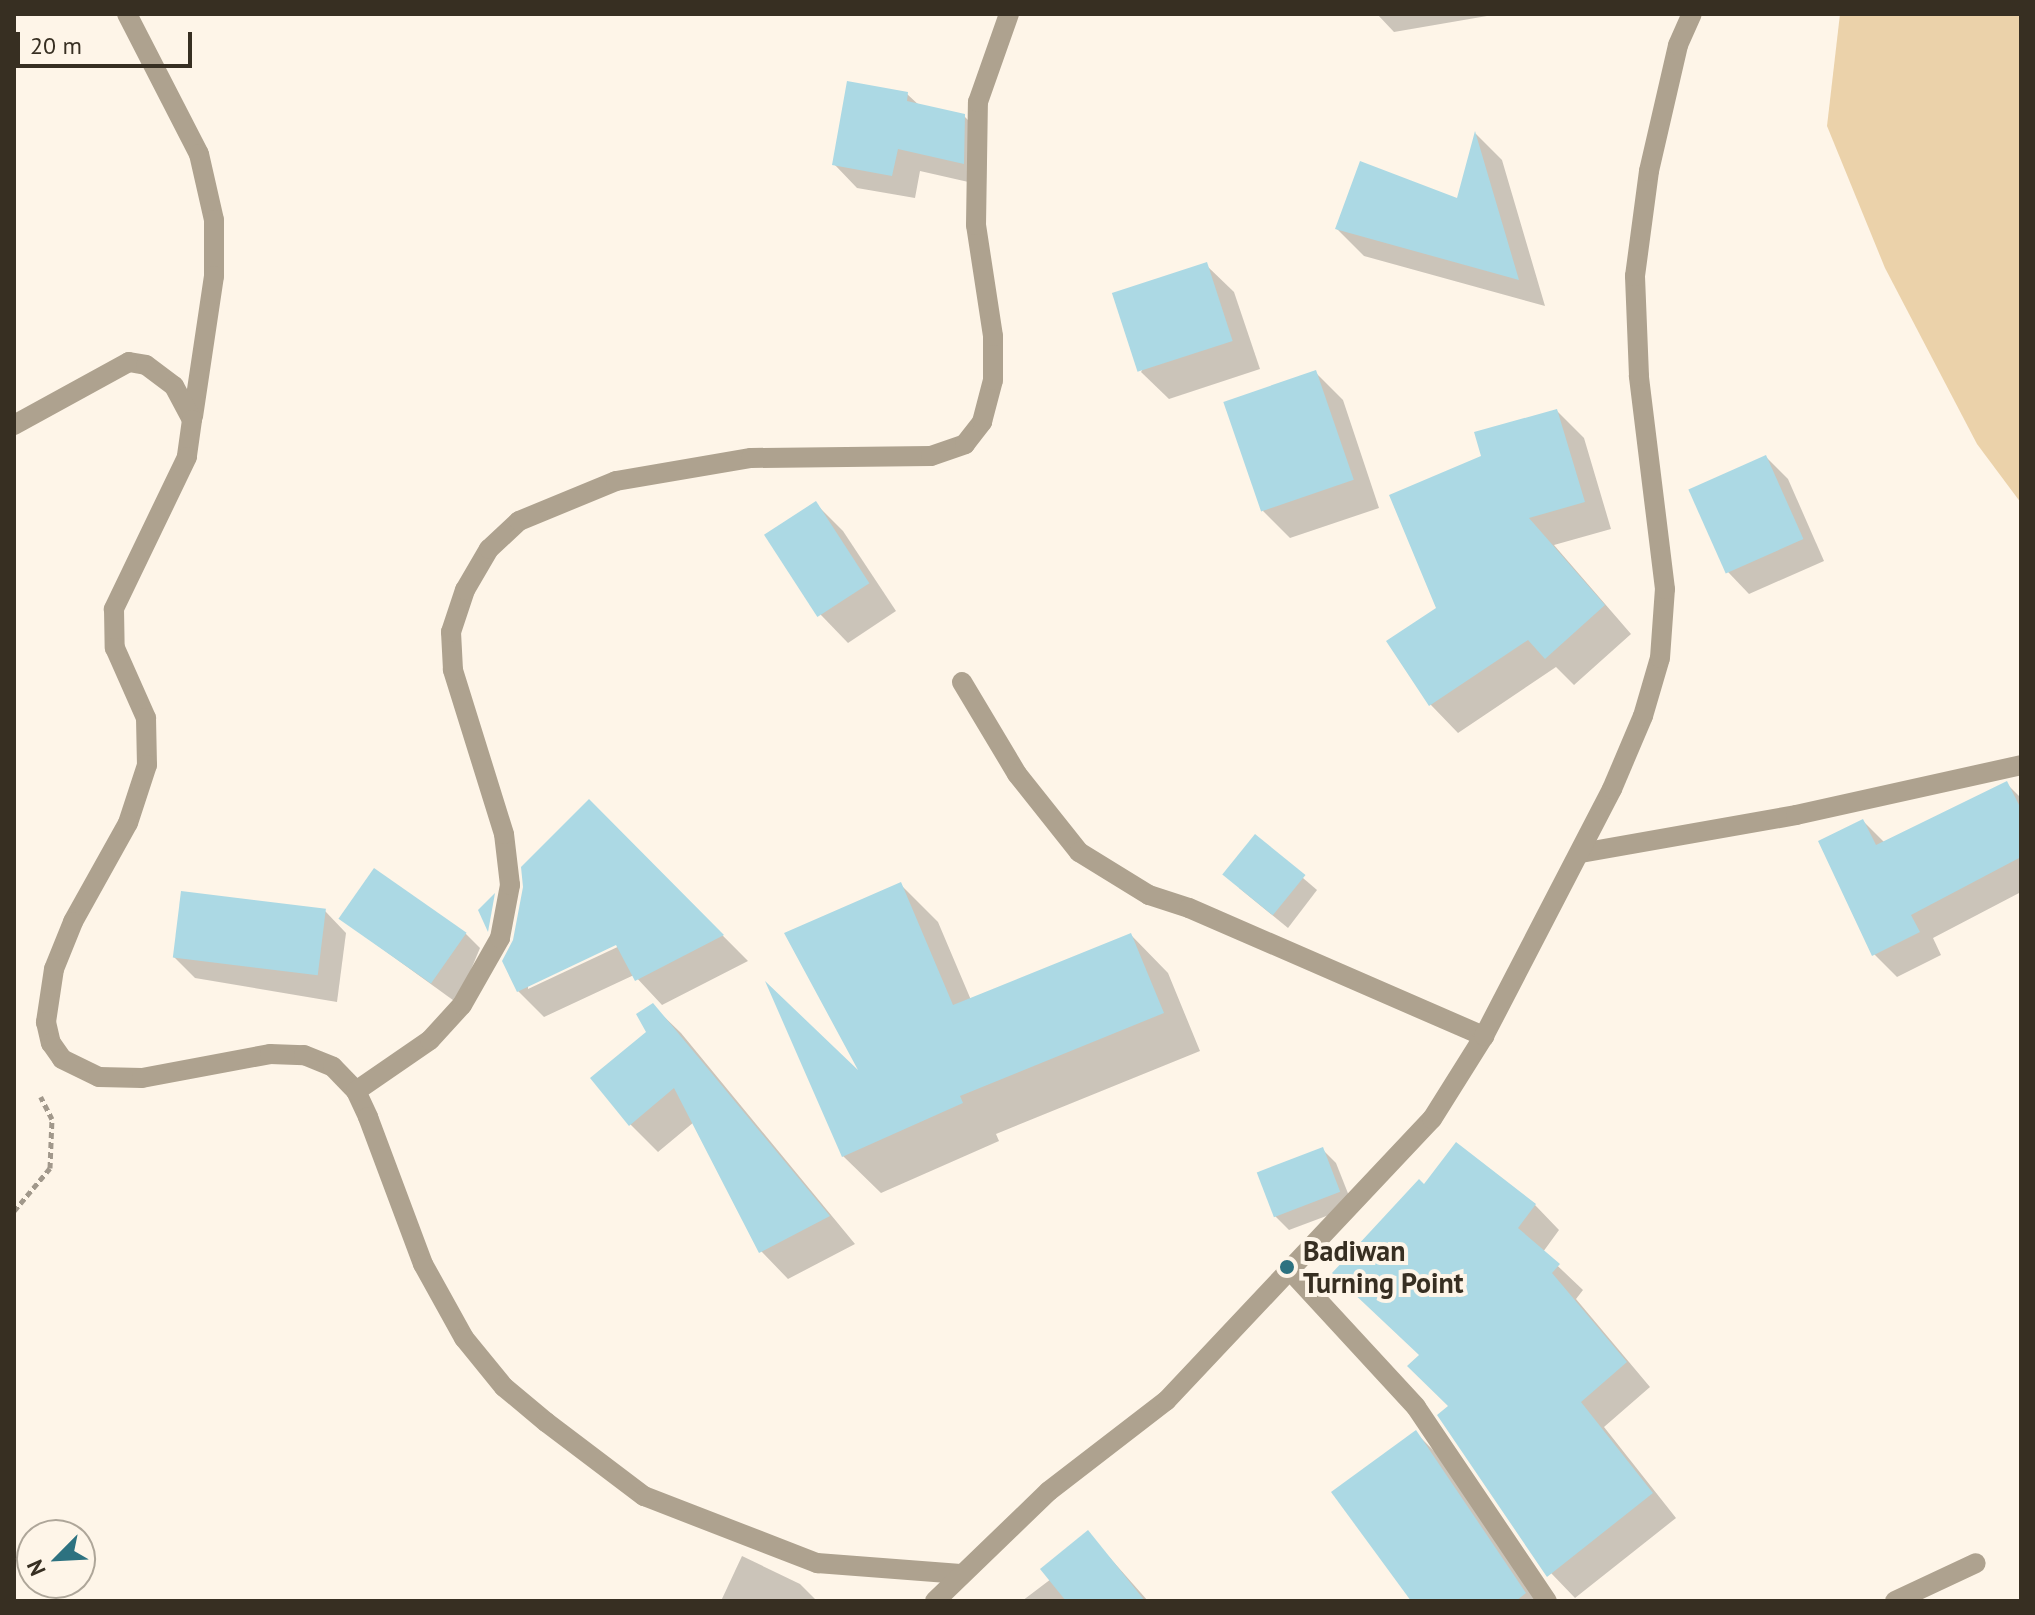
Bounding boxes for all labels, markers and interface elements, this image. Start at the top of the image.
scale bar [20,16,196,66]
text: 20 m [30,30,82,61]
place label: Badiwan Turning Point [1303,1234,1464,1300]
marker: Badiwan Turning Point [1278,1258,1296,1276]
north arrow [16,1519,96,1599]
text: N [20,1556,52,1580]

